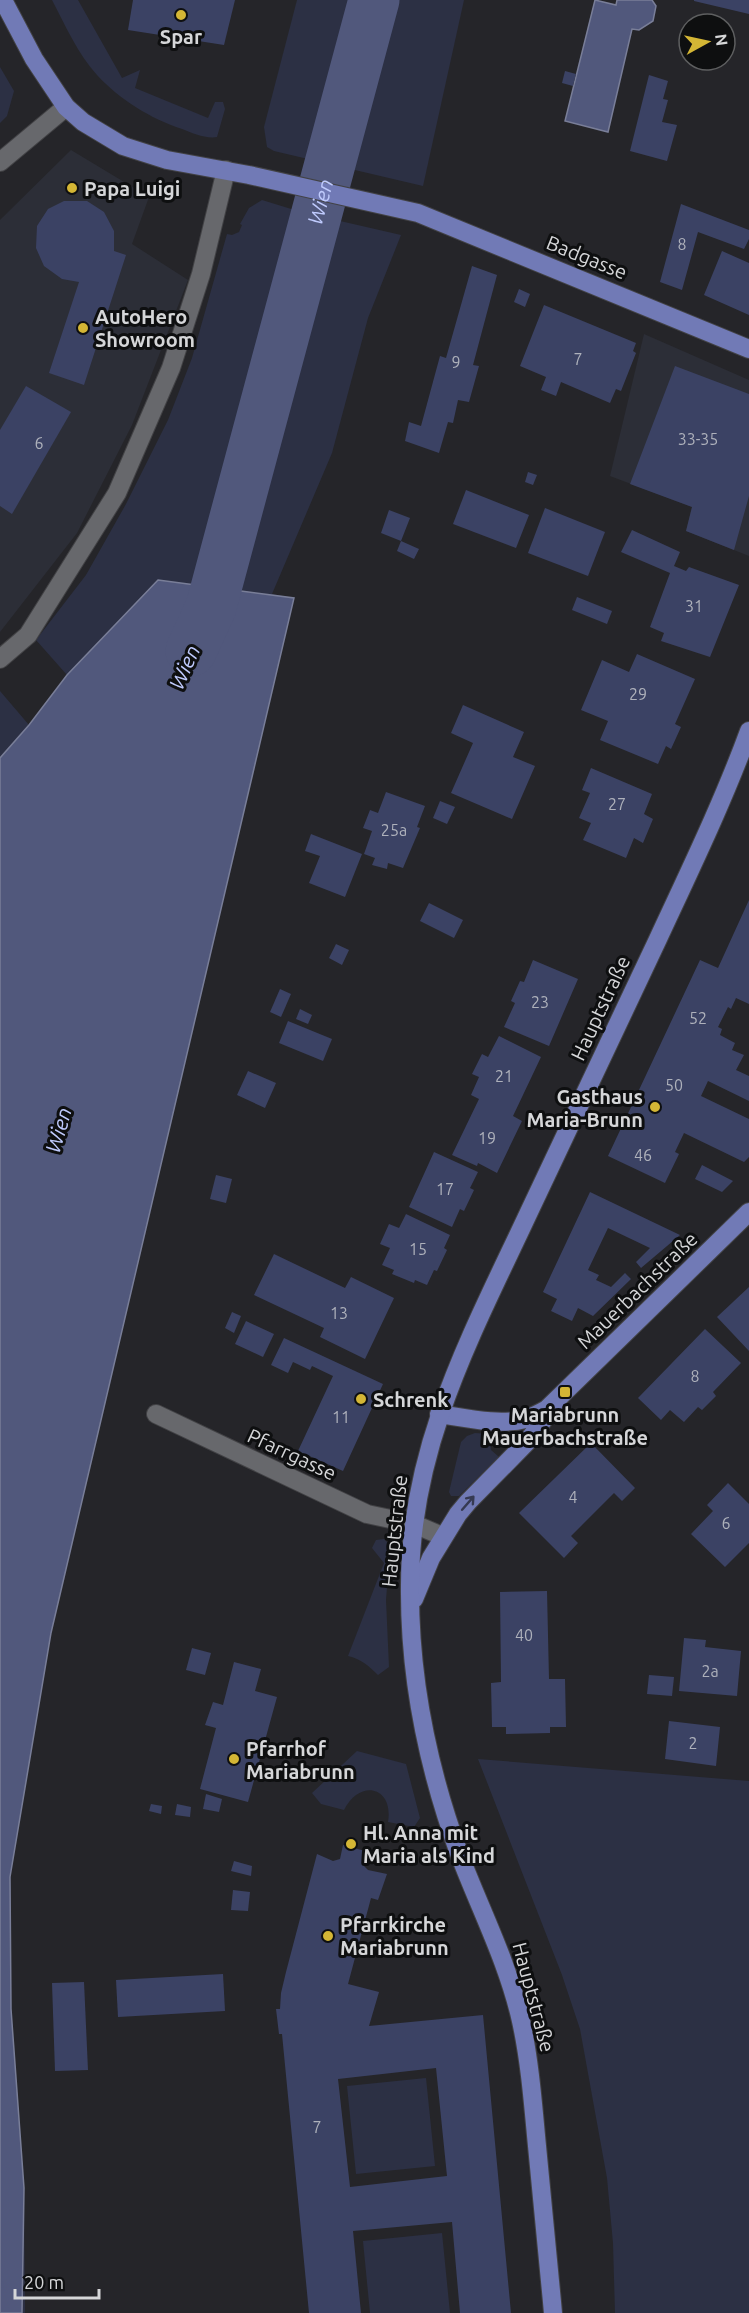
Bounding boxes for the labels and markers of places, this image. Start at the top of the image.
marker: Spar [174,8,188,22]
place label: Spar [160,25,203,48]
place label: Papa Luigi [84,177,180,200]
marker: Papa Luigi [65,181,79,195]
place label: AutoHero Showroom [95,305,195,351]
marker: AutoHero Showroom [76,321,90,335]
place label: Gasthaus Maria-Brunn [527,1085,643,1131]
marker: Gasthaus Maria-Brunn [648,1100,662,1114]
marker: Mariabrunn Mauerbachstraße [558,1385,572,1399]
place label: Schrenk [373,1388,448,1411]
marker: Schrenk [354,1392,368,1406]
place label: Mariabrunn Mauerbachstraße [482,1403,648,1449]
place label: Pfarrhof Mariabrunn [246,1737,355,1783]
marker: Pfarrhof Mariabrunn [227,1752,241,1766]
place label: Hl. Anna mit Maria als Kind [363,1821,495,1867]
marker: Hl. Anna mit Maria als Kind [344,1837,358,1851]
place label: Pfarrkirche Mariabrunn [340,1913,449,1959]
marker: Pfarrkirche Mariabrunn [321,1929,335,1943]

